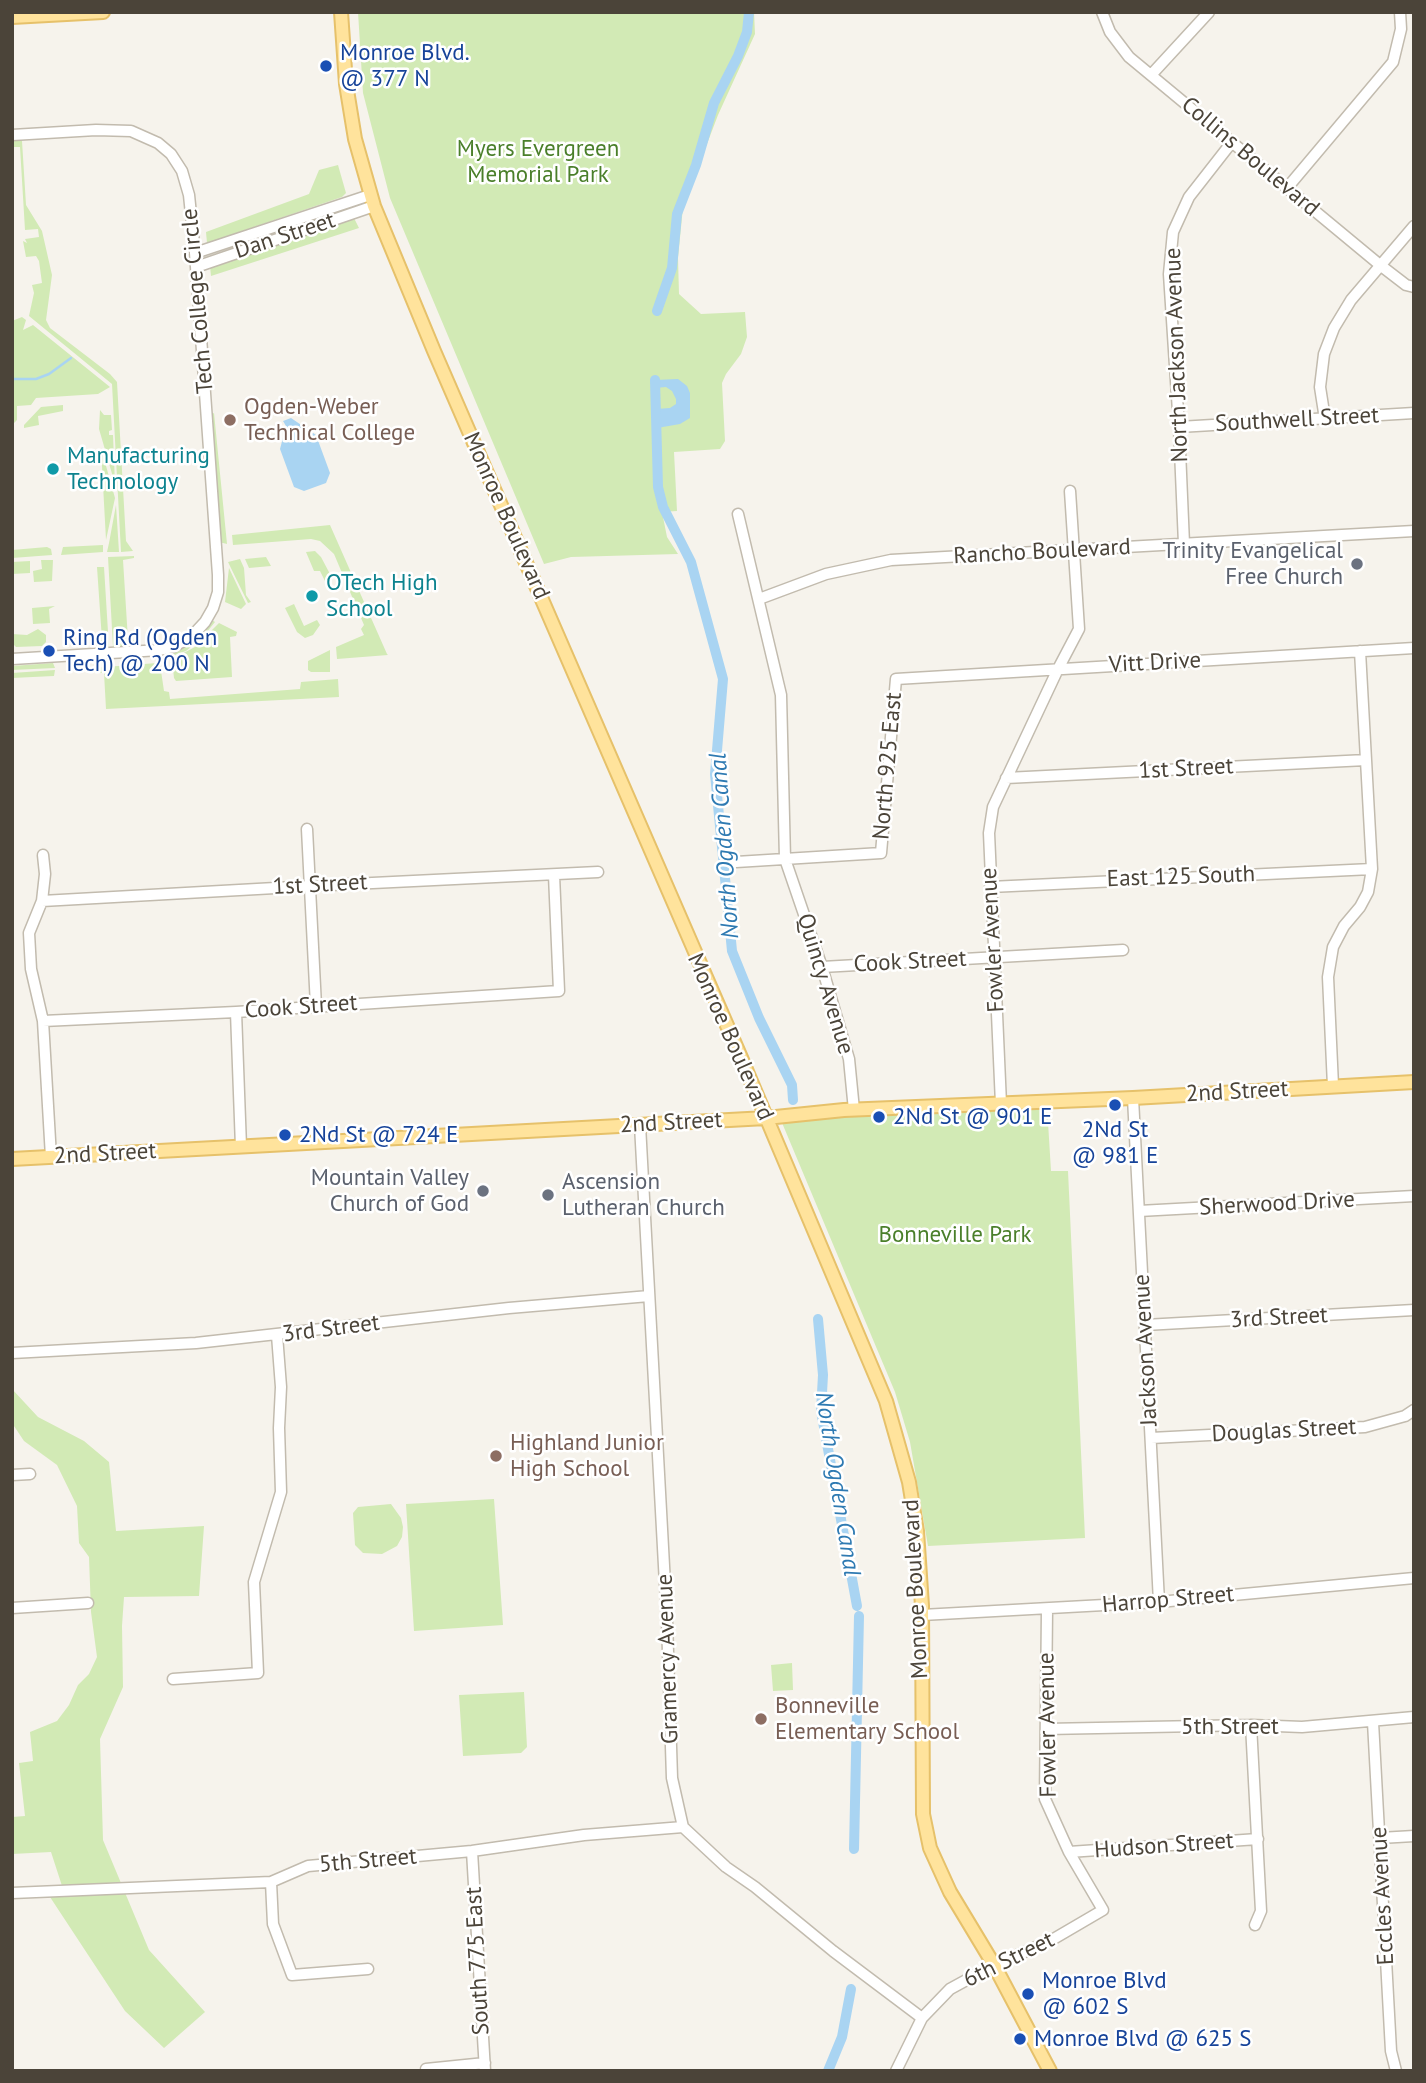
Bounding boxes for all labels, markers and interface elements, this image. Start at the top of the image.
place label: Monroe Blvd. @ 377 N [340,39,470,93]
marker: Monroe Blvd. @ 377 N [318,58,334,74]
street label: Collins Boulevard [1175,91,1325,223]
park label: Myers Evergreen Memorial Park [457,135,619,189]
street label: Tech College Circle [176,207,220,395]
street label: Dan Street [231,207,339,265]
street label: North Jackson Avenue [1159,247,1195,463]
place label: Ogden-Weber Technical College [244,393,415,447]
street label: Southwell Street [1214,402,1380,438]
marker: Ogden-Weber Technical College [222,412,238,428]
street label: Monroe Boulevard [457,428,555,604]
place label: Manufacturing Technology [67,442,210,496]
marker: Manufacturing Technology [45,461,61,477]
street label: Rancho Boulevard [953,534,1131,570]
place label: Trinity Evangelical Free Church [1162,537,1343,591]
marker: Trinity Evangelical Free Church [1349,556,1365,572]
place label: OTech High School [326,569,438,623]
marker: OTech High School [304,588,320,604]
place label: Ring Rd (Ogden Tech) @ 200 N [63,624,217,678]
marker: Ring Rd (Ogden Tech) @ 200 N [41,643,57,659]
street label: Vitt Drive [1108,647,1202,679]
street label: North 925 East [868,691,908,841]
water label: North Ogden Canal [704,752,746,940]
street label: 1st Street [1138,753,1234,785]
street label: East 125 South [1106,861,1256,893]
street label: Fowler Avenue [975,867,1011,1013]
street label: 1st Street [272,869,368,901]
street label: Quincy Avenue [791,910,859,1058]
street label: Cook Street [853,945,967,979]
street label: Monroe Boulevard [681,949,779,1125]
street label: Cook Street [244,989,358,1025]
street label: 2nd Street [1185,1076,1289,1108]
marker: 2Nd St @ 981 E [1107,1097,1123,1113]
place label: 2Nd St @ 901 E [893,1103,1052,1131]
street label: 2nd Street [619,1107,723,1139]
marker: 2Nd St @ 901 E [871,1109,887,1125]
place label: 2Nd St @ 981 E [1072,1116,1158,1170]
place label: 2Nd St @ 724 E [299,1121,458,1149]
marker: 2Nd St @ 724 E [277,1127,293,1143]
street label: 2nd Street [53,1138,157,1170]
place label: Mountain Valley Church of God [311,1164,469,1218]
place label: Ascension Lutheran Church [562,1168,725,1222]
marker: Mountain Valley Church of God [475,1183,491,1199]
street label: Sherwood Drive [1199,1186,1355,1222]
marker: Ascension Lutheran Church [540,1187,556,1203]
park label: Bonneville Park [879,1221,1031,1249]
street label: Jackson Avenue [1128,1273,1164,1427]
street label: 3rd Street [1230,1302,1328,1334]
street label: 3rd Street [281,1309,381,1349]
water label: North Ogden Canal [808,1390,866,1578]
street label: Douglas Street [1211,1413,1357,1449]
place label: Highland Junior High School [510,1429,664,1483]
marker: Highland Junior High School [488,1448,504,1464]
street label: Monroe Boulevard [898,1498,934,1680]
street label: Gramercy Avenue [651,1573,685,1745]
street label: Harrop Street [1101,1580,1235,1620]
street label: Fowler Avenue [1033,1652,1063,1798]
place label: Bonneville Elementary School [775,1692,959,1746]
marker: Bonneville Elementary School [753,1711,769,1727]
street label: 5th Street [1181,1713,1279,1741]
street label: Eccles Avenue [1366,1826,1400,1966]
street label: Hudson Street [1093,1827,1235,1865]
street label: 5th Street [318,1843,418,1879]
street label: South 775 East [460,1886,496,2036]
street label: 6th Street [959,1926,1059,1994]
place label: Monroe Blvd @ 602 S [1042,1967,1167,2021]
marker: Monroe Blvd @ 602 S [1020,1986,1036,2002]
place label: Monroe Blvd @ 625 S [1034,2025,1251,2053]
marker: Monroe Blvd @ 625 S [1012,2031,1028,2047]

